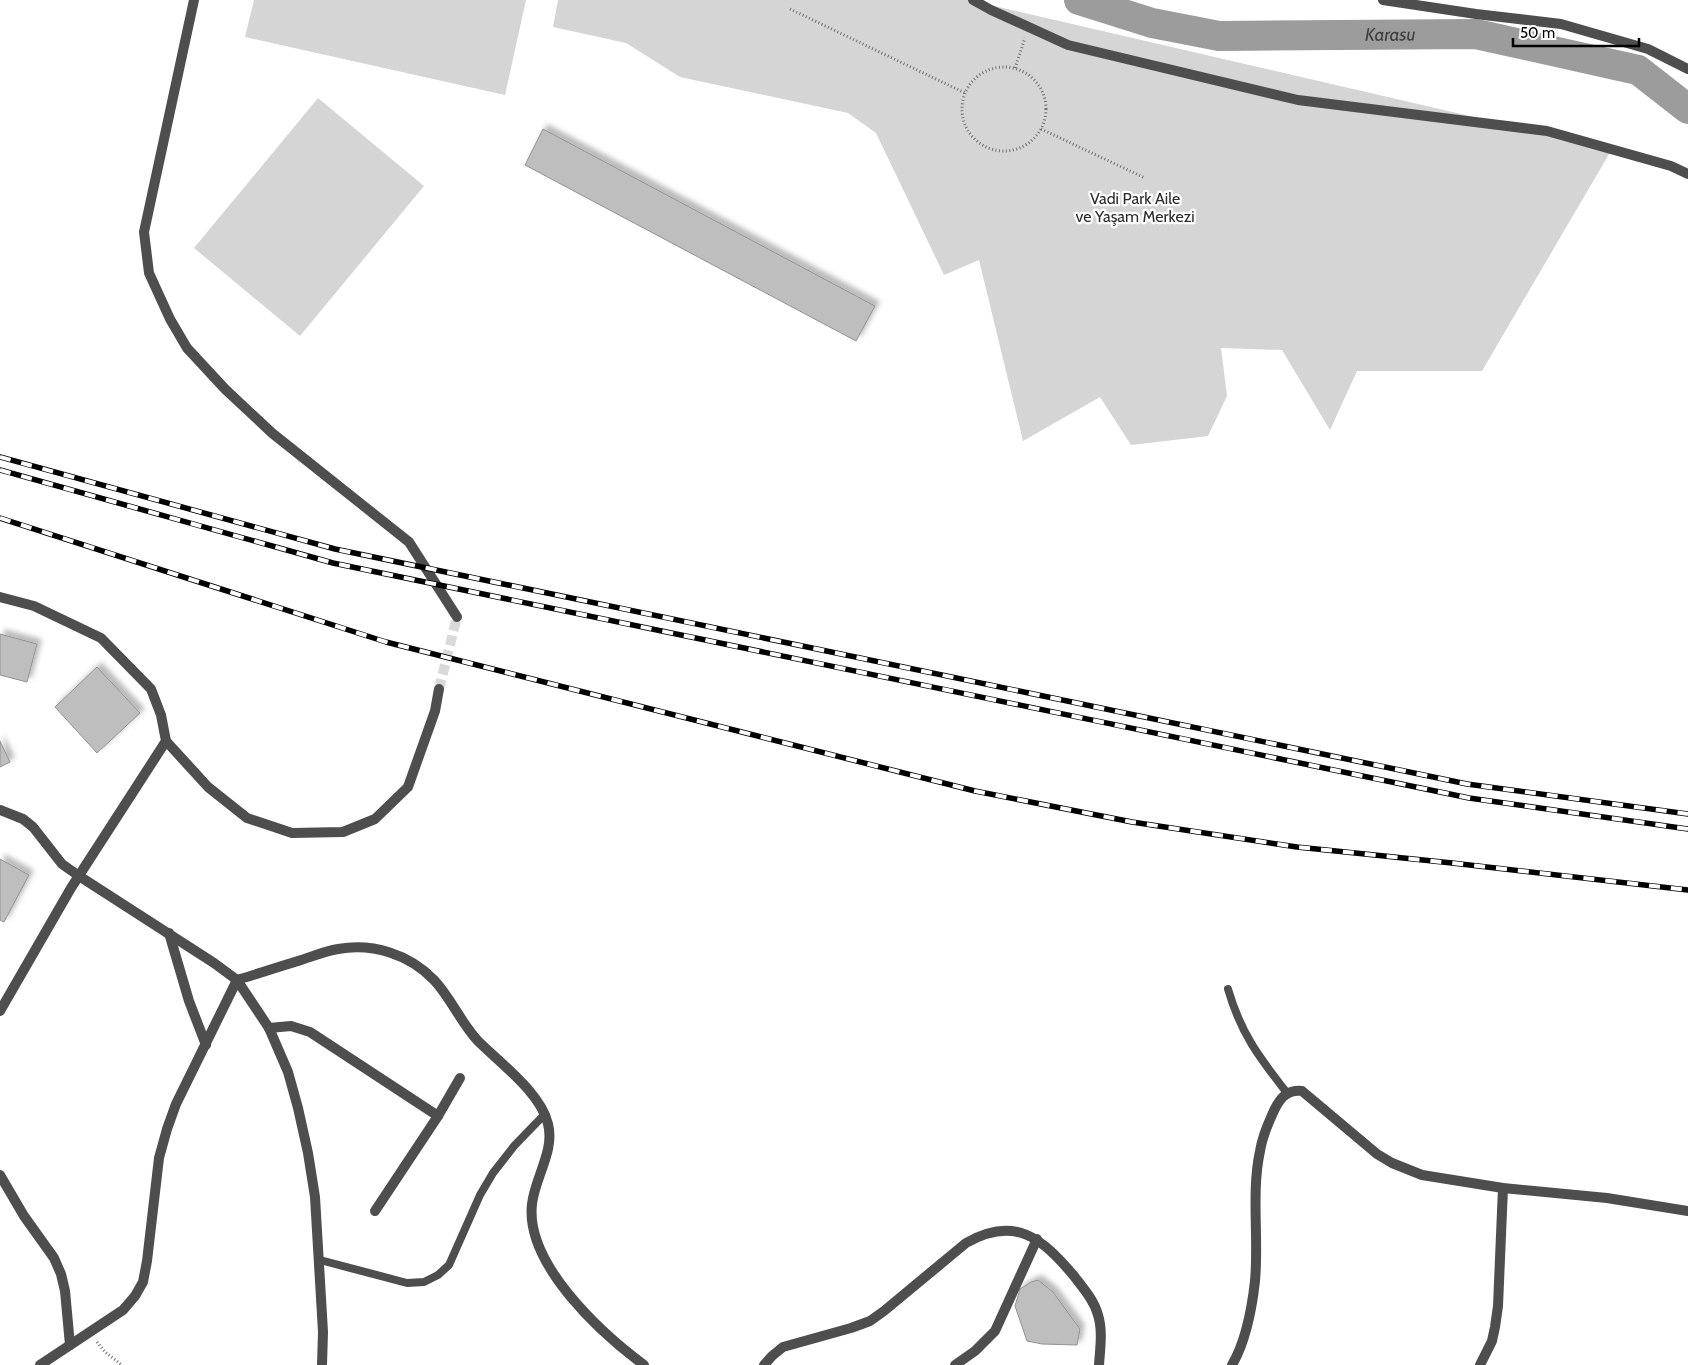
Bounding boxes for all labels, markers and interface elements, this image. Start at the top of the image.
scale bar [1513,15,1639,47]
water label: Karasu [1365,23,1416,46]
text: 50 m [1520,24,1555,42]
park label: Vadi Park Aile ve Yaşam Merkezi [1075,189,1195,226]

